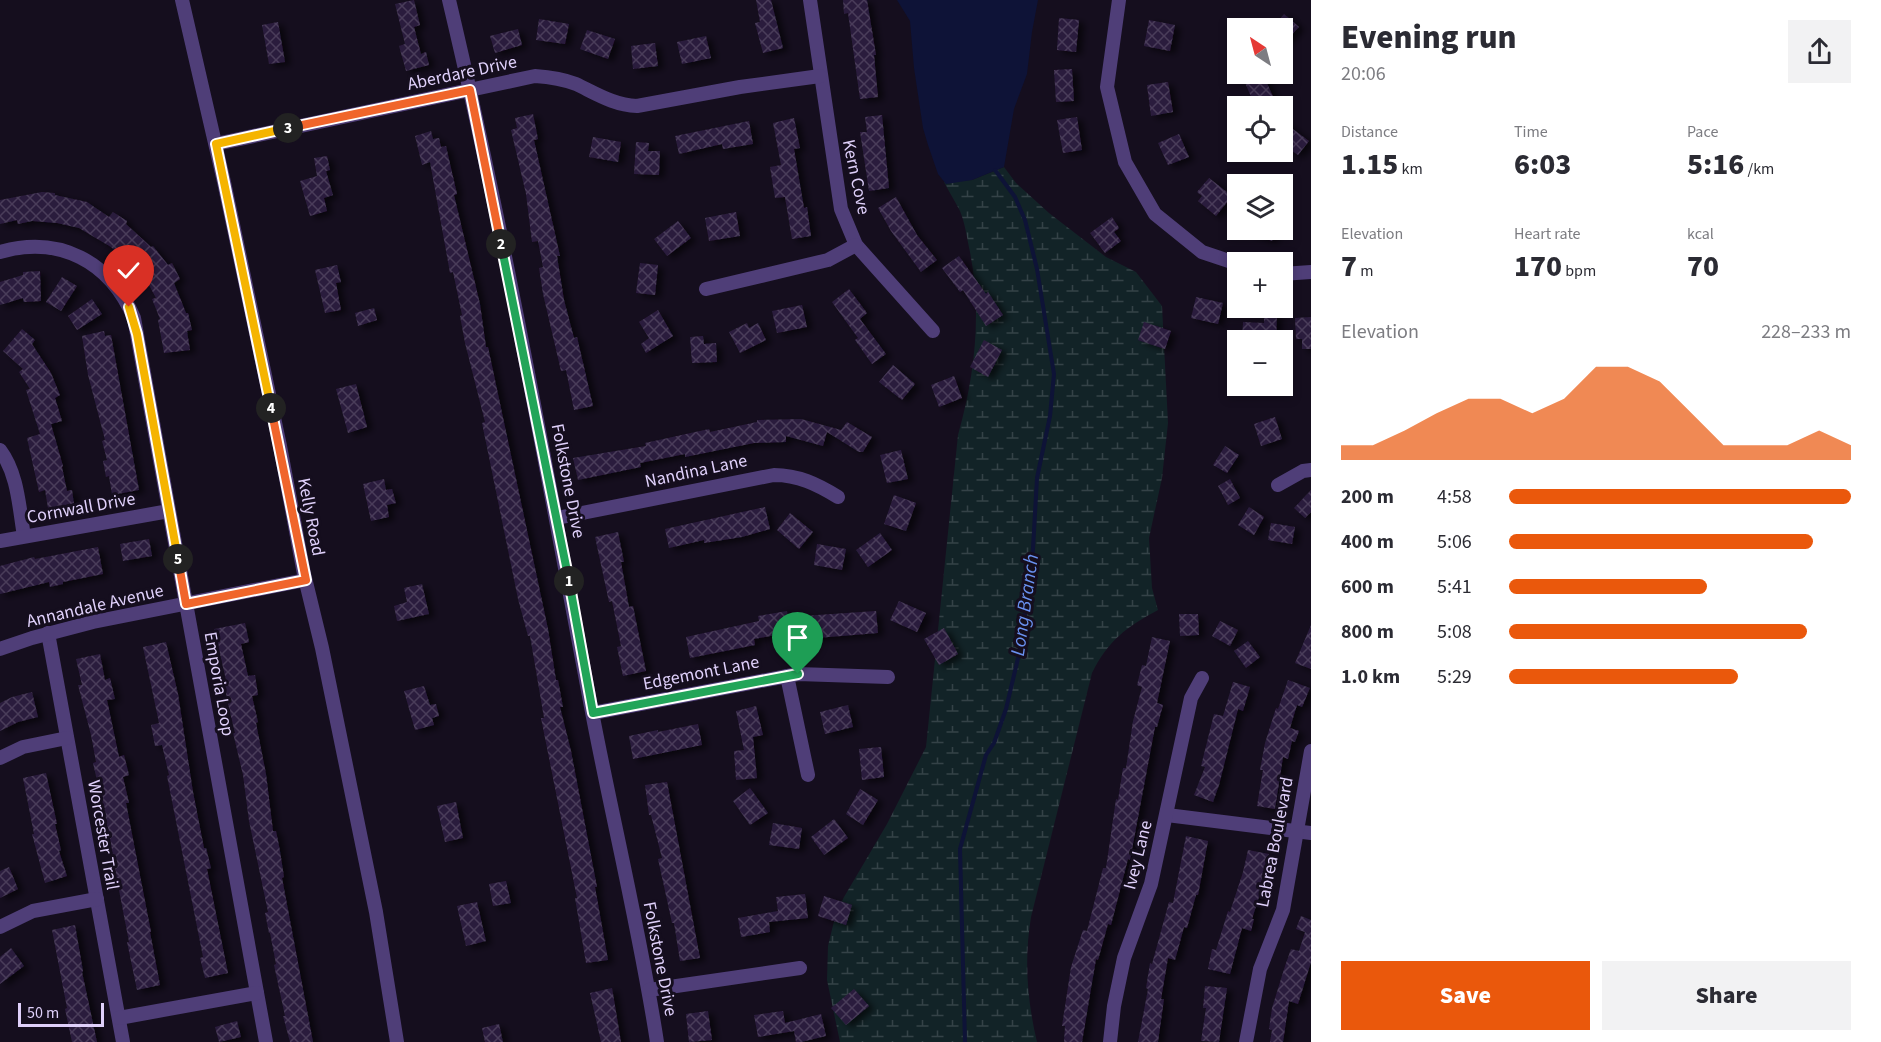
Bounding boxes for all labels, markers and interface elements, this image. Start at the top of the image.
text: Evening run [1341,14,1517,61]
north arrow [1227,18,1293,84]
map controls [1227,18,1293,396]
button: share [1788,20,1851,83]
street label: Aberdare Drive [405,49,519,97]
text: 20:06 [1341,60,1386,88]
button: locate [1227,96,1293,162]
pin: 3 [273,113,303,143]
text: 3 [284,117,292,139]
text: Distance [1341,121,1398,143]
text: Time [1514,121,1548,143]
text: Pace [1687,121,1718,143]
street label: Kern Cove [836,137,876,217]
text: 1.15 [1341,143,1398,186]
text: 6:03 [1514,143,1571,186]
text: 5:16 [1687,143,1744,186]
text: km [1398,158,1423,180]
text: /km [1744,158,1774,180]
button: layers [1227,174,1293,240]
text: Elevation [1341,223,1403,245]
text: Heart rate [1514,223,1581,245]
text: kcal [1687,223,1714,245]
pin: 2 [486,229,516,259]
text: 2 [497,233,505,255]
pin [103,245,154,307]
text: 7 [1341,245,1357,288]
text: 170 [1514,245,1562,288]
text: 70 [1687,245,1719,288]
button: + [1227,252,1293,318]
icon: check [112,254,145,287]
text: m [1357,260,1374,282]
text: bpm [1562,260,1596,282]
text: Elevation [1341,318,1419,346]
text: 228–233 m [1761,318,1851,346]
button: − [1227,330,1293,396]
pin: 4 [256,393,286,423]
text: 4 [267,397,275,419]
street label: Folkstone Drive [545,422,591,540]
street label: Nandina Lane [642,448,750,494]
street label: Kelly Road [291,476,331,558]
text: 200 m [1341,483,1394,511]
text: 4:58 [1437,483,1472,511]
street label: Cornwall Drive [25,486,137,530]
text: 400 m [1341,528,1394,556]
text: 5:06 [1437,528,1472,556]
pin: 5 [163,544,193,574]
text: 5 [174,548,182,570]
water label: Long Branch [1004,552,1046,658]
pin: 1 [554,566,584,596]
text: 1 [565,570,573,592]
text: 600 m [1341,573,1394,601]
text: 5:41 [1437,573,1472,601]
street label: Annandale Avenue [24,578,166,634]
pin [772,612,823,674]
text: 800 m [1341,618,1394,646]
text: 5:08 [1437,618,1472,646]
icon: arrive [781,621,814,654]
street label: Emporia Loop [198,630,240,738]
street label: Edgemont Lane [641,649,761,697]
text: 1.0 km [1341,663,1400,691]
text: 5:29 [1437,663,1472,691]
street label: Labrea Boulevard [1250,775,1300,909]
street label: Worcester Trail [81,778,125,892]
street label: Ivey Lane [1117,818,1159,892]
street label: Folkstone Drive [637,900,683,1018]
button: Save [1341,961,1590,1030]
button: Share [1602,961,1851,1030]
scale bar [18,1000,104,1028]
text: 50 m [27,1002,59,1024]

